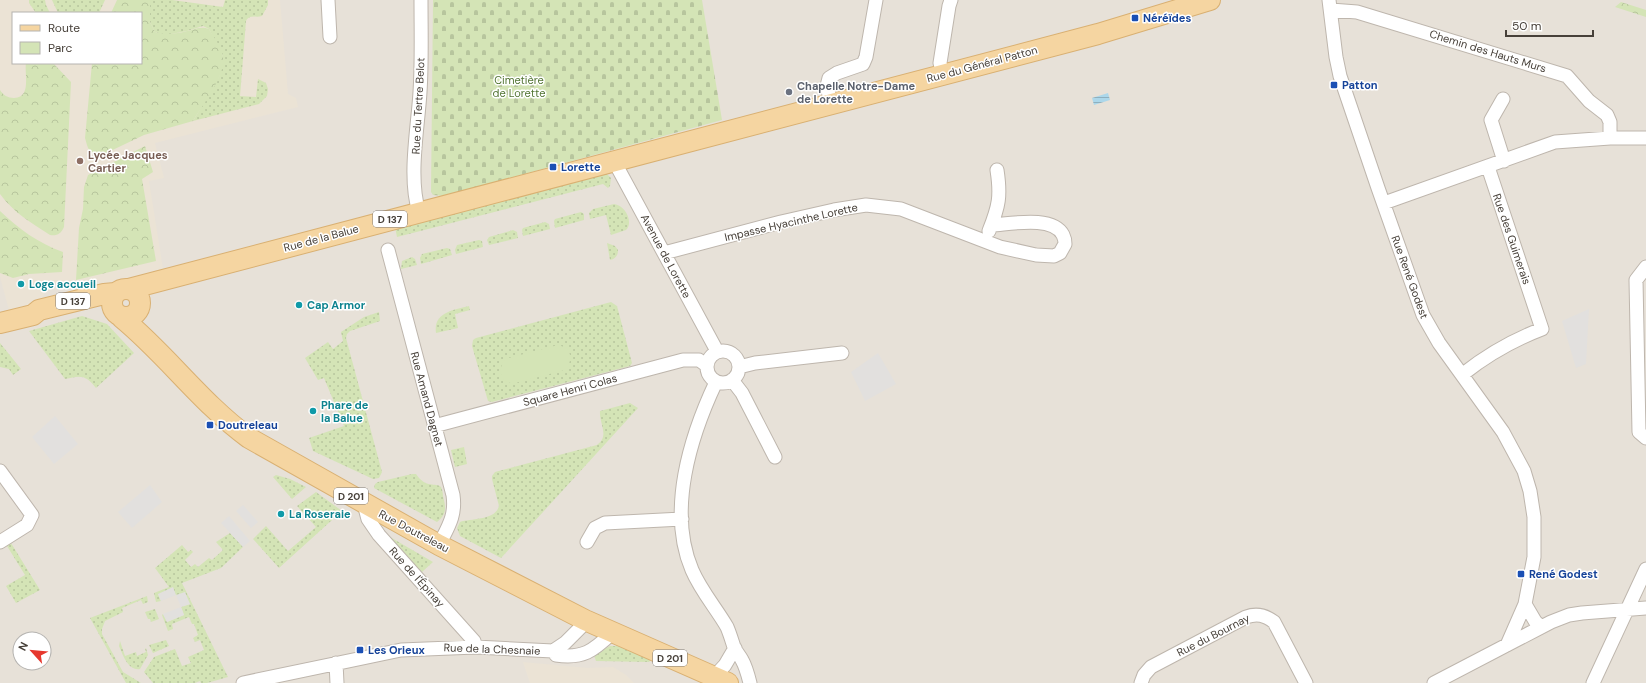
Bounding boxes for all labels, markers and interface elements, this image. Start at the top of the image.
place label: Néréïdes [1143,11,1191,25]
legend [12,12,142,64]
scale bar [1506,12,1593,38]
marker: Néréïdes [1130,13,1140,23]
text: 50 m [1512,18,1541,34]
text: Route [48,20,80,36]
street label: Chemin des Hauts Murs [1428,27,1548,75]
text: Parc [48,40,72,56]
street label: Rue du Général Patton [925,42,1039,86]
street label: Rue du Tertre Belot [408,57,428,155]
park label: Cimetière de Lorette [493,73,545,100]
place label: Patton [1342,78,1378,92]
place label: Chapelle Notre-Dame de Lorette [797,79,915,106]
marker: Patton [1329,80,1339,90]
marker: Chapelle Notre-Dame de Lorette [784,87,794,97]
place label: Lycée Jacques Cartier [88,148,168,175]
marker: Lycée Jacques Cartier [75,156,85,166]
place label: Lorette [561,160,601,174]
marker: Lorette [548,162,558,172]
street label: Rue des Guimerais [1490,192,1534,286]
street label: Impasse Hyacinthe Lorette [723,200,859,244]
road number: D 137 [373,211,407,227]
street label: Avenue de Lorette [638,212,694,300]
street label: Rue de la Balue [282,221,360,255]
street label: Rue René Godest [1388,233,1432,321]
place label: Loge accueil [29,277,96,291]
marker: Loge accueil [16,279,26,289]
road number: D 137 [56,293,90,309]
place label: Cap Armor [307,298,366,312]
marker: Cap Armor [294,300,304,310]
street label: Rue Amand Dagnet [408,350,446,448]
street label: Square Henri Colas [521,371,619,409]
place label: Phare de la Balue [321,398,369,425]
marker: Phare de la Balue [308,406,318,416]
place label: Doutreleau [218,418,278,432]
marker: Doutreleau [205,420,215,430]
road number: D 201 [334,488,368,504]
place label: La Roseraie [289,507,351,521]
street label: Rue Doutreleau [376,507,452,555]
marker: La Roseraie [276,509,286,519]
street label: Rue de l'Épinay [386,544,448,610]
place label: René Godest [1529,567,1598,581]
marker: René Godest [1516,569,1526,579]
street label: Rue du Bournay [1174,611,1252,659]
north arrow [12,631,52,671]
text: N [15,640,31,653]
street label: Rue de la Chesnaie [443,640,541,658]
place label: Les Orieux [368,643,425,657]
marker: Les Orieux [355,645,365,655]
road number: D 201 [653,650,687,666]

